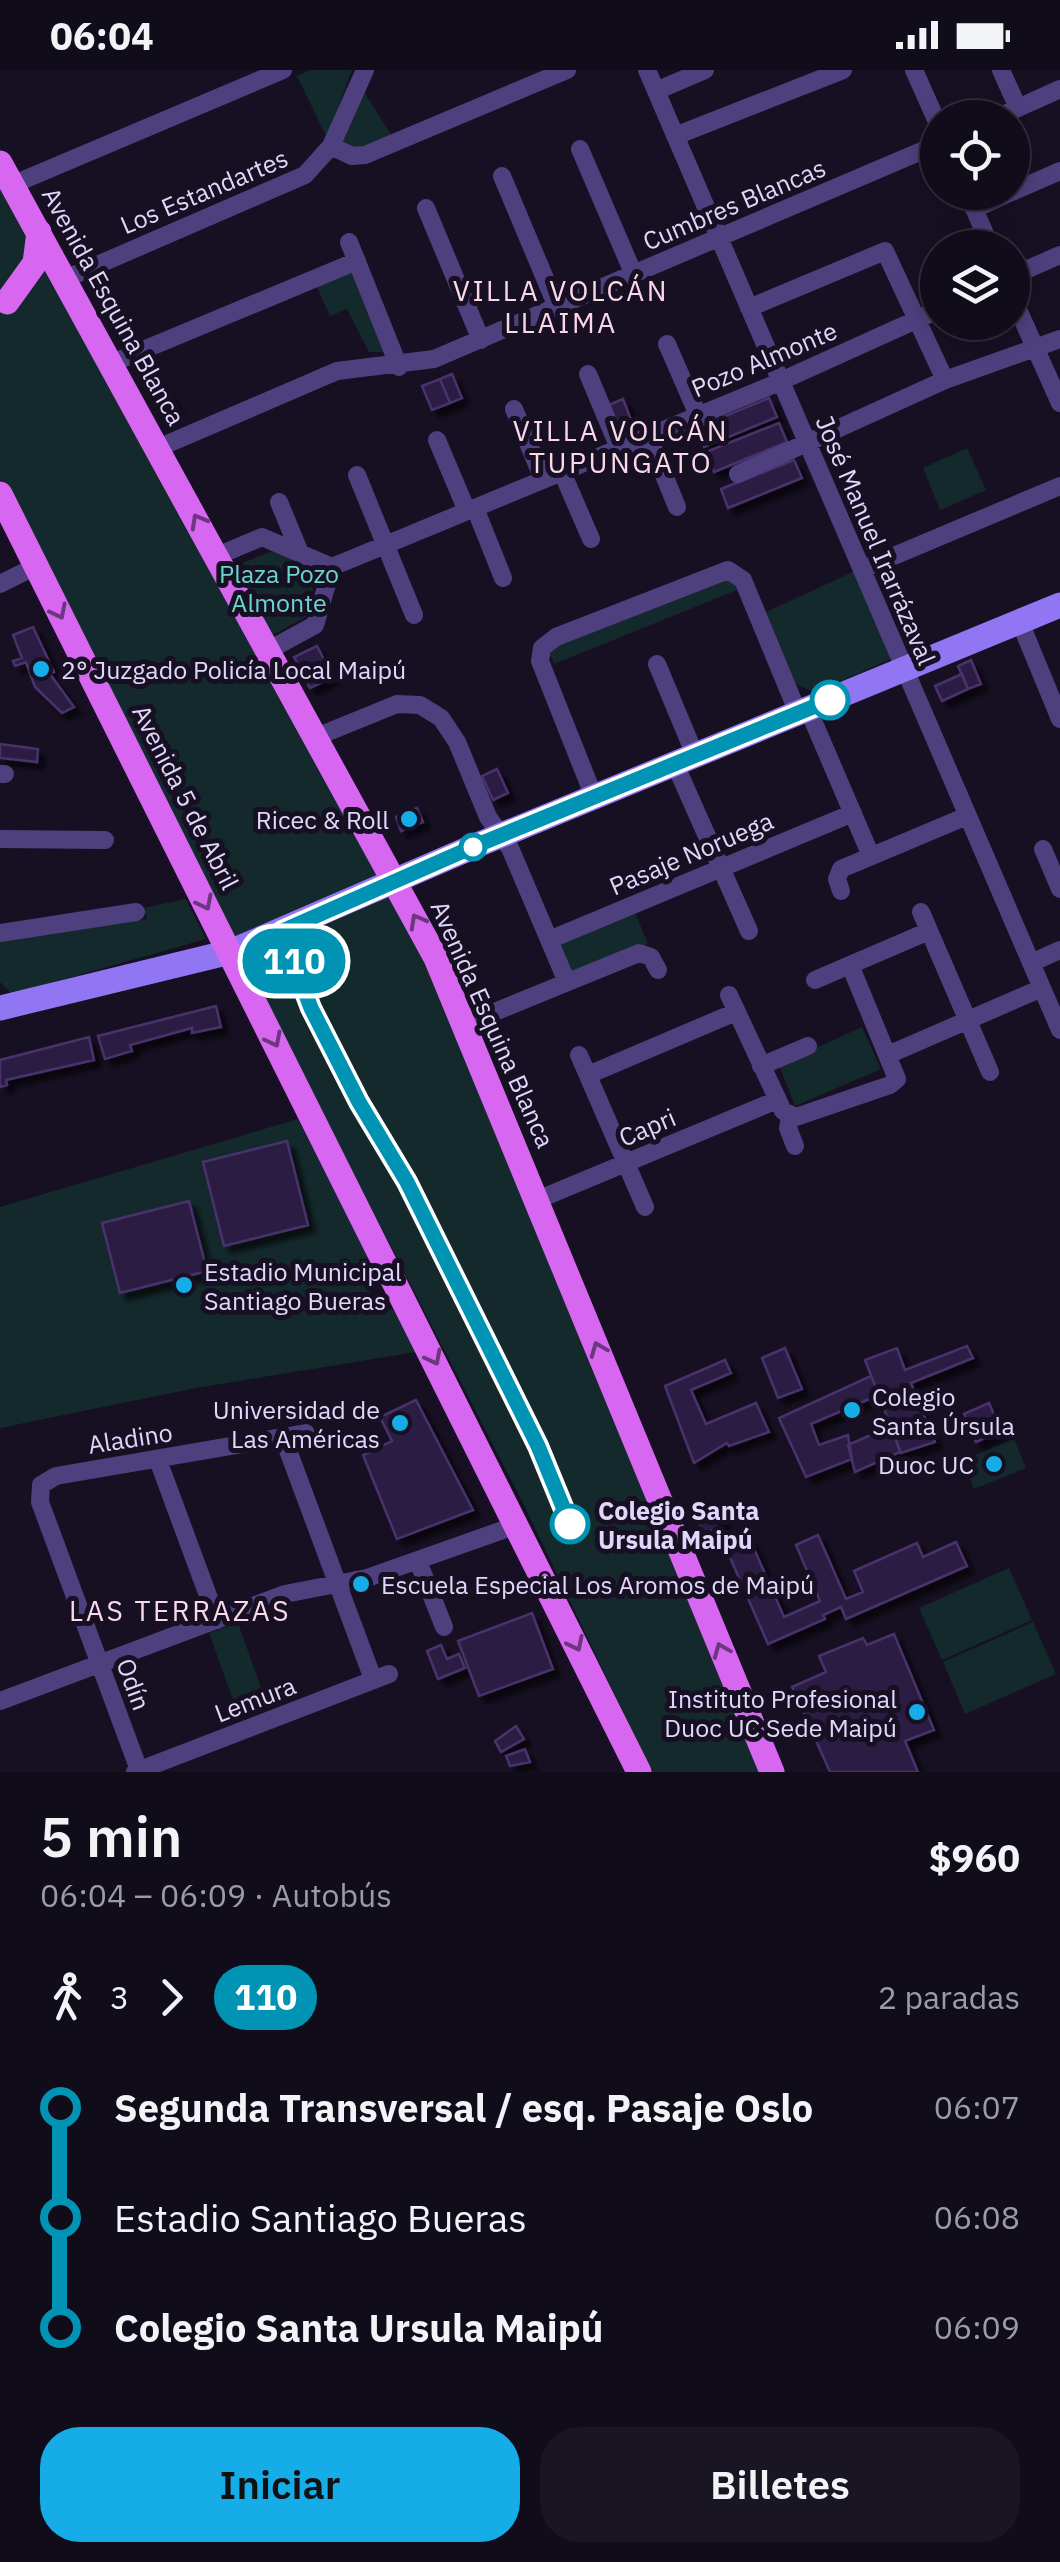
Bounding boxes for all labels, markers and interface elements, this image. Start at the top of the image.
text: 06:04 [50,11,154,60]
map controls [920,100,1030,340]
button: locate [920,100,1030,210]
street label: Los Estandartes [115,141,293,241]
street label: Cumbres Blancas [637,151,831,257]
street label: Avenida Esquina Blanca [35,181,193,431]
button: layers [920,230,1030,340]
district label: VILLA VOLCÁN LLAIMA [453,272,669,341]
street label: Pozo Almonte [686,314,842,404]
street label: José Manuel Irarrázaval [808,410,944,670]
district label: VILLA VOLCÁN TUPUNGATO [513,412,729,481]
one-way arrow [191,514,210,532]
park label: Plaza Pozo Almonte [219,557,339,619]
one-way arrow [47,602,66,620]
place label: 2° Juzgado Policía Local Maipú [61,653,406,686]
marker: 2° Juzgado Policía Local Maipú [30,658,52,680]
unlabelled marker [811,681,849,719]
street label: Avenida 5 de Abril [125,699,247,895]
place label: Ricec & Roll [256,803,389,836]
street label: Pasaje Noruega [604,804,778,902]
marker: Ricec & Roll [398,808,420,830]
unlabelled marker [460,834,486,860]
one-way arrow [193,892,212,910]
street label: Avenida Esquina Blanca [424,895,562,1153]
one-way arrow [409,914,429,932]
line badge: 110 [236,928,352,994]
text: 110 [262,938,326,984]
one-way arrow [262,1029,281,1047]
street label: Capri [613,1100,681,1154]
place label: Estadio Municipal Santiago Bueras [204,1255,402,1317]
marker: Estadio Municipal Santiago Bueras [173,1274,195,1296]
one-way arrow [590,1341,610,1359]
one-way arrow [422,1348,442,1366]
place label: Colegio Santa Úrsula [872,1380,1015,1442]
place label: Universidad de Las Américas [213,1393,380,1455]
marker: Colegio Santa Úrsula [841,1399,863,1421]
marker: Universidad de Las Américas [389,1412,411,1434]
street label: Aladino [85,1415,175,1461]
place label: Duoc UC [878,1448,974,1481]
marker: Duoc UC [983,1453,1005,1475]
place label: Colegio Santa Ursula Maipú [598,1494,759,1556]
marker: Colegio Santa Ursula Maipú [551,1505,589,1543]
place label: Escuela Especial Los Aromos de Maipú [381,1568,814,1601]
marker: Escuela Especial Los Aromos de Maipú [350,1573,372,1595]
district label: LAS TERRAZAS [69,1592,291,1629]
one-way arrow [564,1633,583,1651]
one-way arrow [713,1642,733,1659]
street label: Odín [109,1654,159,1714]
street label: Lemura [210,1668,300,1730]
place label: Instituto Profesional Duoc UC Sede Maipú [664,1682,897,1744]
marker: Instituto Profesional Duoc UC Sede Maipú [906,1701,928,1723]
text: 5 min [40,1801,182,1872]
text: $960 [929,1833,1020,1882]
text: 06:04 – 06:09 · Autobús [40,1874,392,1916]
icon: walk [40,1970,95,2025]
icon: forward [144,1970,199,2025]
text: 110 [234,1974,297,2020]
text: 3 [110,1976,129,2018]
text: 2 paradas [878,1976,1020,2018]
text: Segunda Transversal / esq. Pasaje Oslo [114,2083,813,2132]
text: 06:07 [934,2086,1020,2128]
text: Estadio Santiago Bueras [114,2193,527,2242]
text: 06:08 [934,2196,1020,2238]
text: Colegio Santa Ursula Maipú [114,2303,603,2352]
text: 06:09 [934,2306,1020,2348]
button: Iniciar [40,2427,520,2542]
button: Billetes [540,2427,1020,2542]

